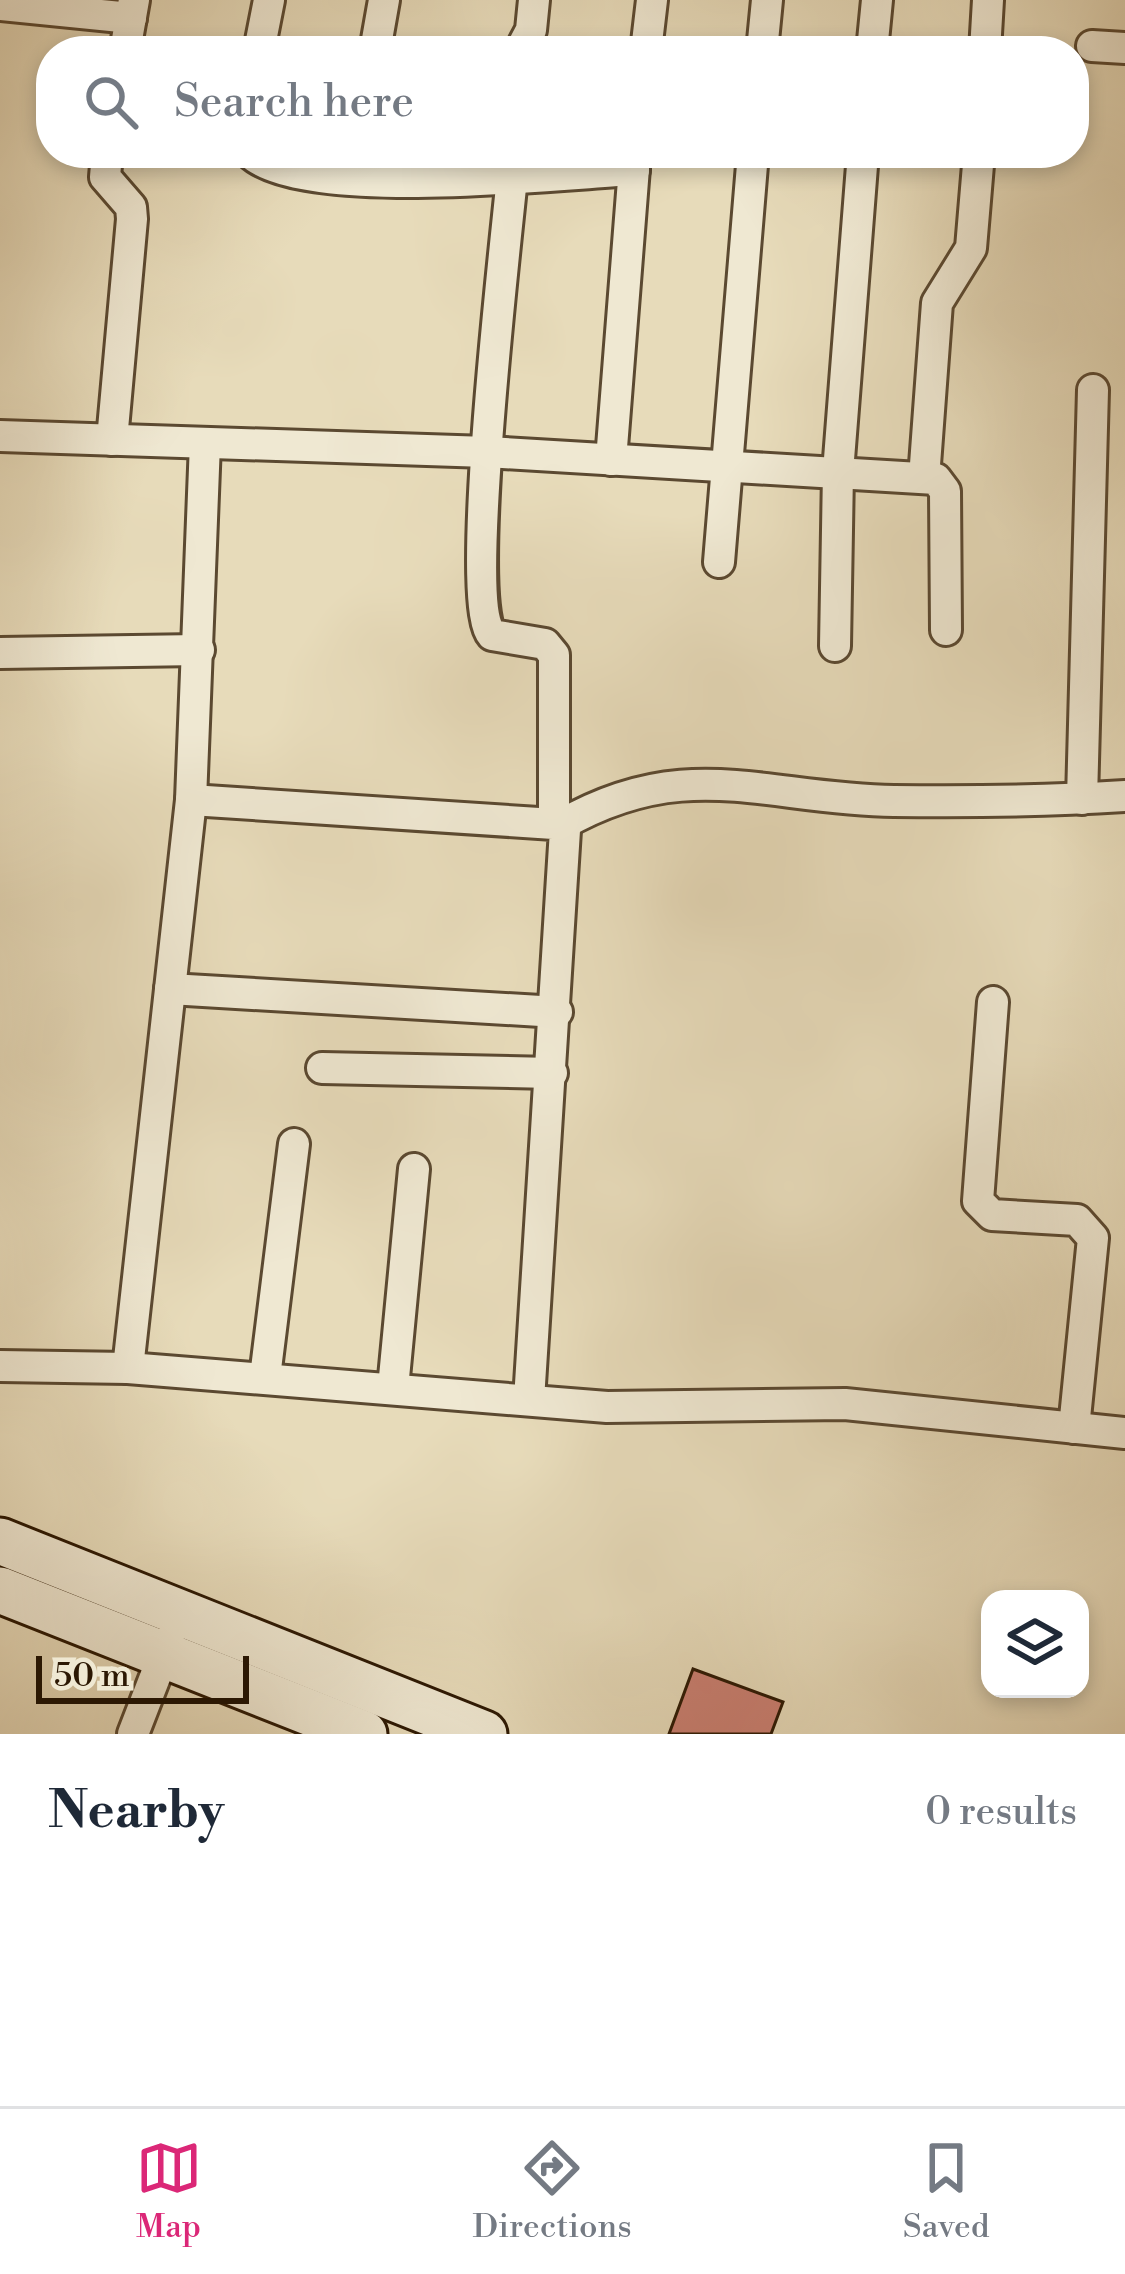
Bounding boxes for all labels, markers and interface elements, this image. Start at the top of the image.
search box [36,36,1089,168]
icon: search [78,69,144,135]
text: Search here [174,74,414,131]
map controls [981,1590,1089,1698]
button: layers [981,1590,1089,1698]
scale bar [36,1650,249,1703]
text: 50 m [54,1656,130,1697]
text: Nearby [48,1780,224,1844]
text: 0 results [925,1788,1077,1837]
tab: Map [136,2135,202,2248]
tab: Directions [473,2135,632,2248]
tab: Saved [903,2135,989,2248]

